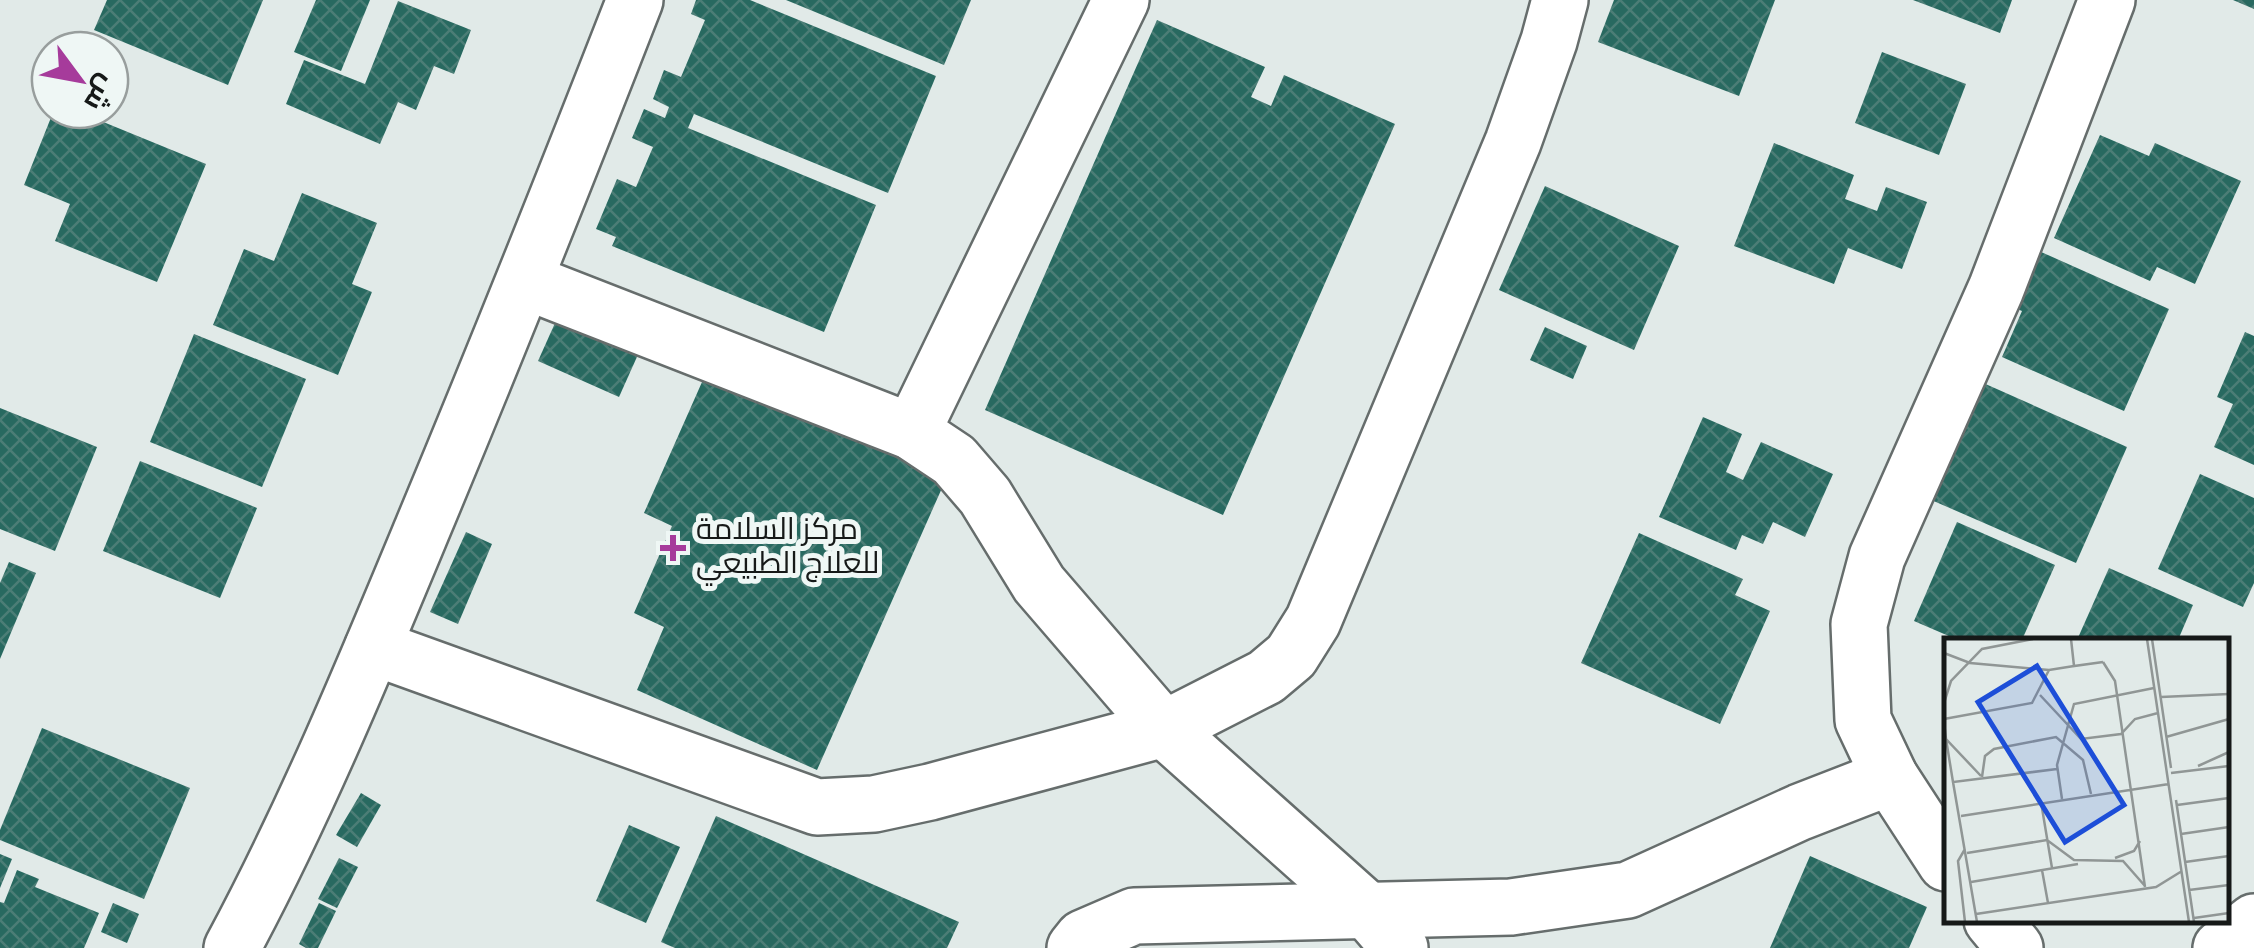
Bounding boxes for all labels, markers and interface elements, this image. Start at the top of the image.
north arrow [30,30,130,130]
text: ش [74,67,123,116]
place label: مركز السلامة للعلاج الطبيعي [696,513,879,586]
marker: مركز السلامة للعلاج الطبيعي [660,535,686,561]
inset map [1944,638,2229,923]

